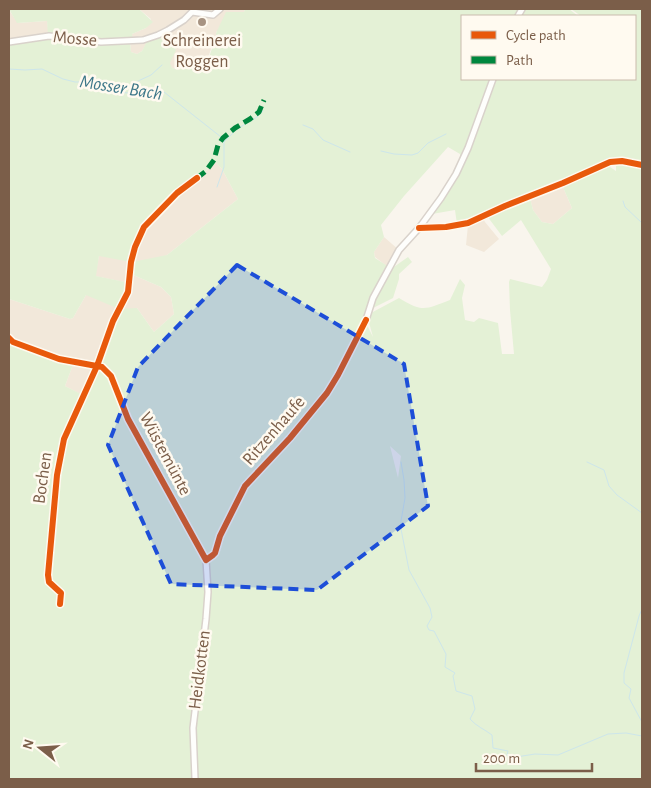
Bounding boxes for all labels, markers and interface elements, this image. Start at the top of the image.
legend [461,15,636,80]
marker: Schreinerei Roggen [196,16,208,28]
street label: Mosse [52,28,98,50]
text: Cycle path [506,28,566,43]
place label: Schreinerei Roggen [163,32,241,71]
text: Path [506,53,533,68]
water label: Mosser Bach [78,72,164,104]
street label: Ritzenhaufe [239,393,309,469]
street label: Wüstemünte [136,409,194,499]
street label: Bochen [30,451,56,505]
street label: Heidkotten [186,629,214,711]
north arrow [15,723,65,773]
text: N [20,738,37,751]
scale bar [476,740,592,772]
text: 200 m [483,751,520,766]

